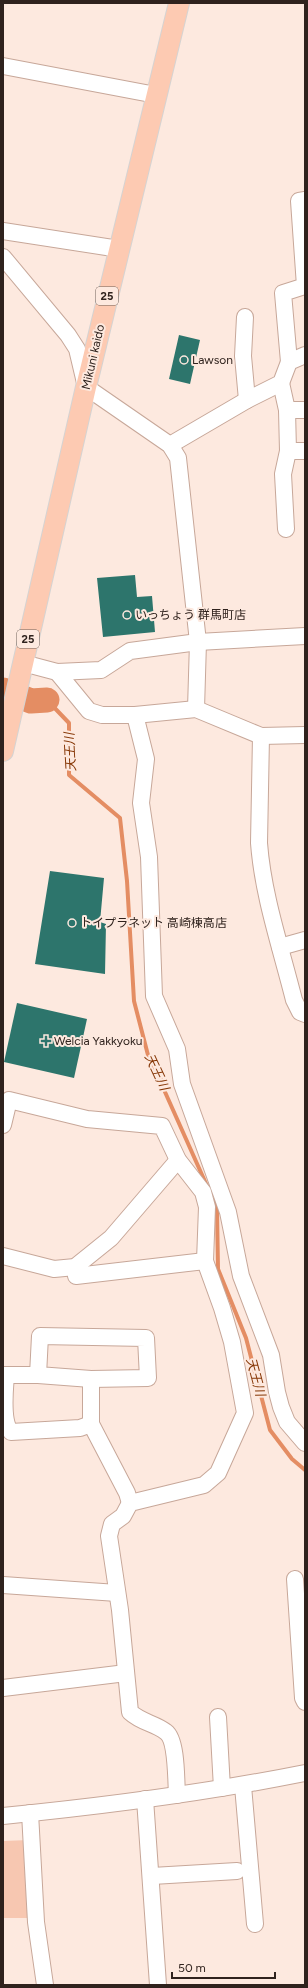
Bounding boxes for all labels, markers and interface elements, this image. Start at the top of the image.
road number: 25 [96,287,118,305]
street label: Mikuni kaido [79,323,107,391]
place label: Lawson [192,353,233,367]
marker: Lawson [179,355,189,365]
place label: いっちょう 群馬町店 [135,608,246,622]
marker: いっちょう 群馬町店 [122,610,132,620]
road number: 25 [17,630,39,648]
water label: 天王川 [61,730,79,772]
place label: トイプラネット 高崎棟高店 [80,916,227,930]
marker: トイプラネット 高崎棟高店 [67,918,77,928]
place label: Welcia Yakkyoku [54,1034,143,1048]
marker: Welcia Yakkyoku [41,1036,51,1046]
water label: 天王川 [142,1051,173,1095]
water label: 天王川 [244,1356,269,1400]
scale bar [172,1954,275,1980]
text: 50 m [178,1961,206,1975]

